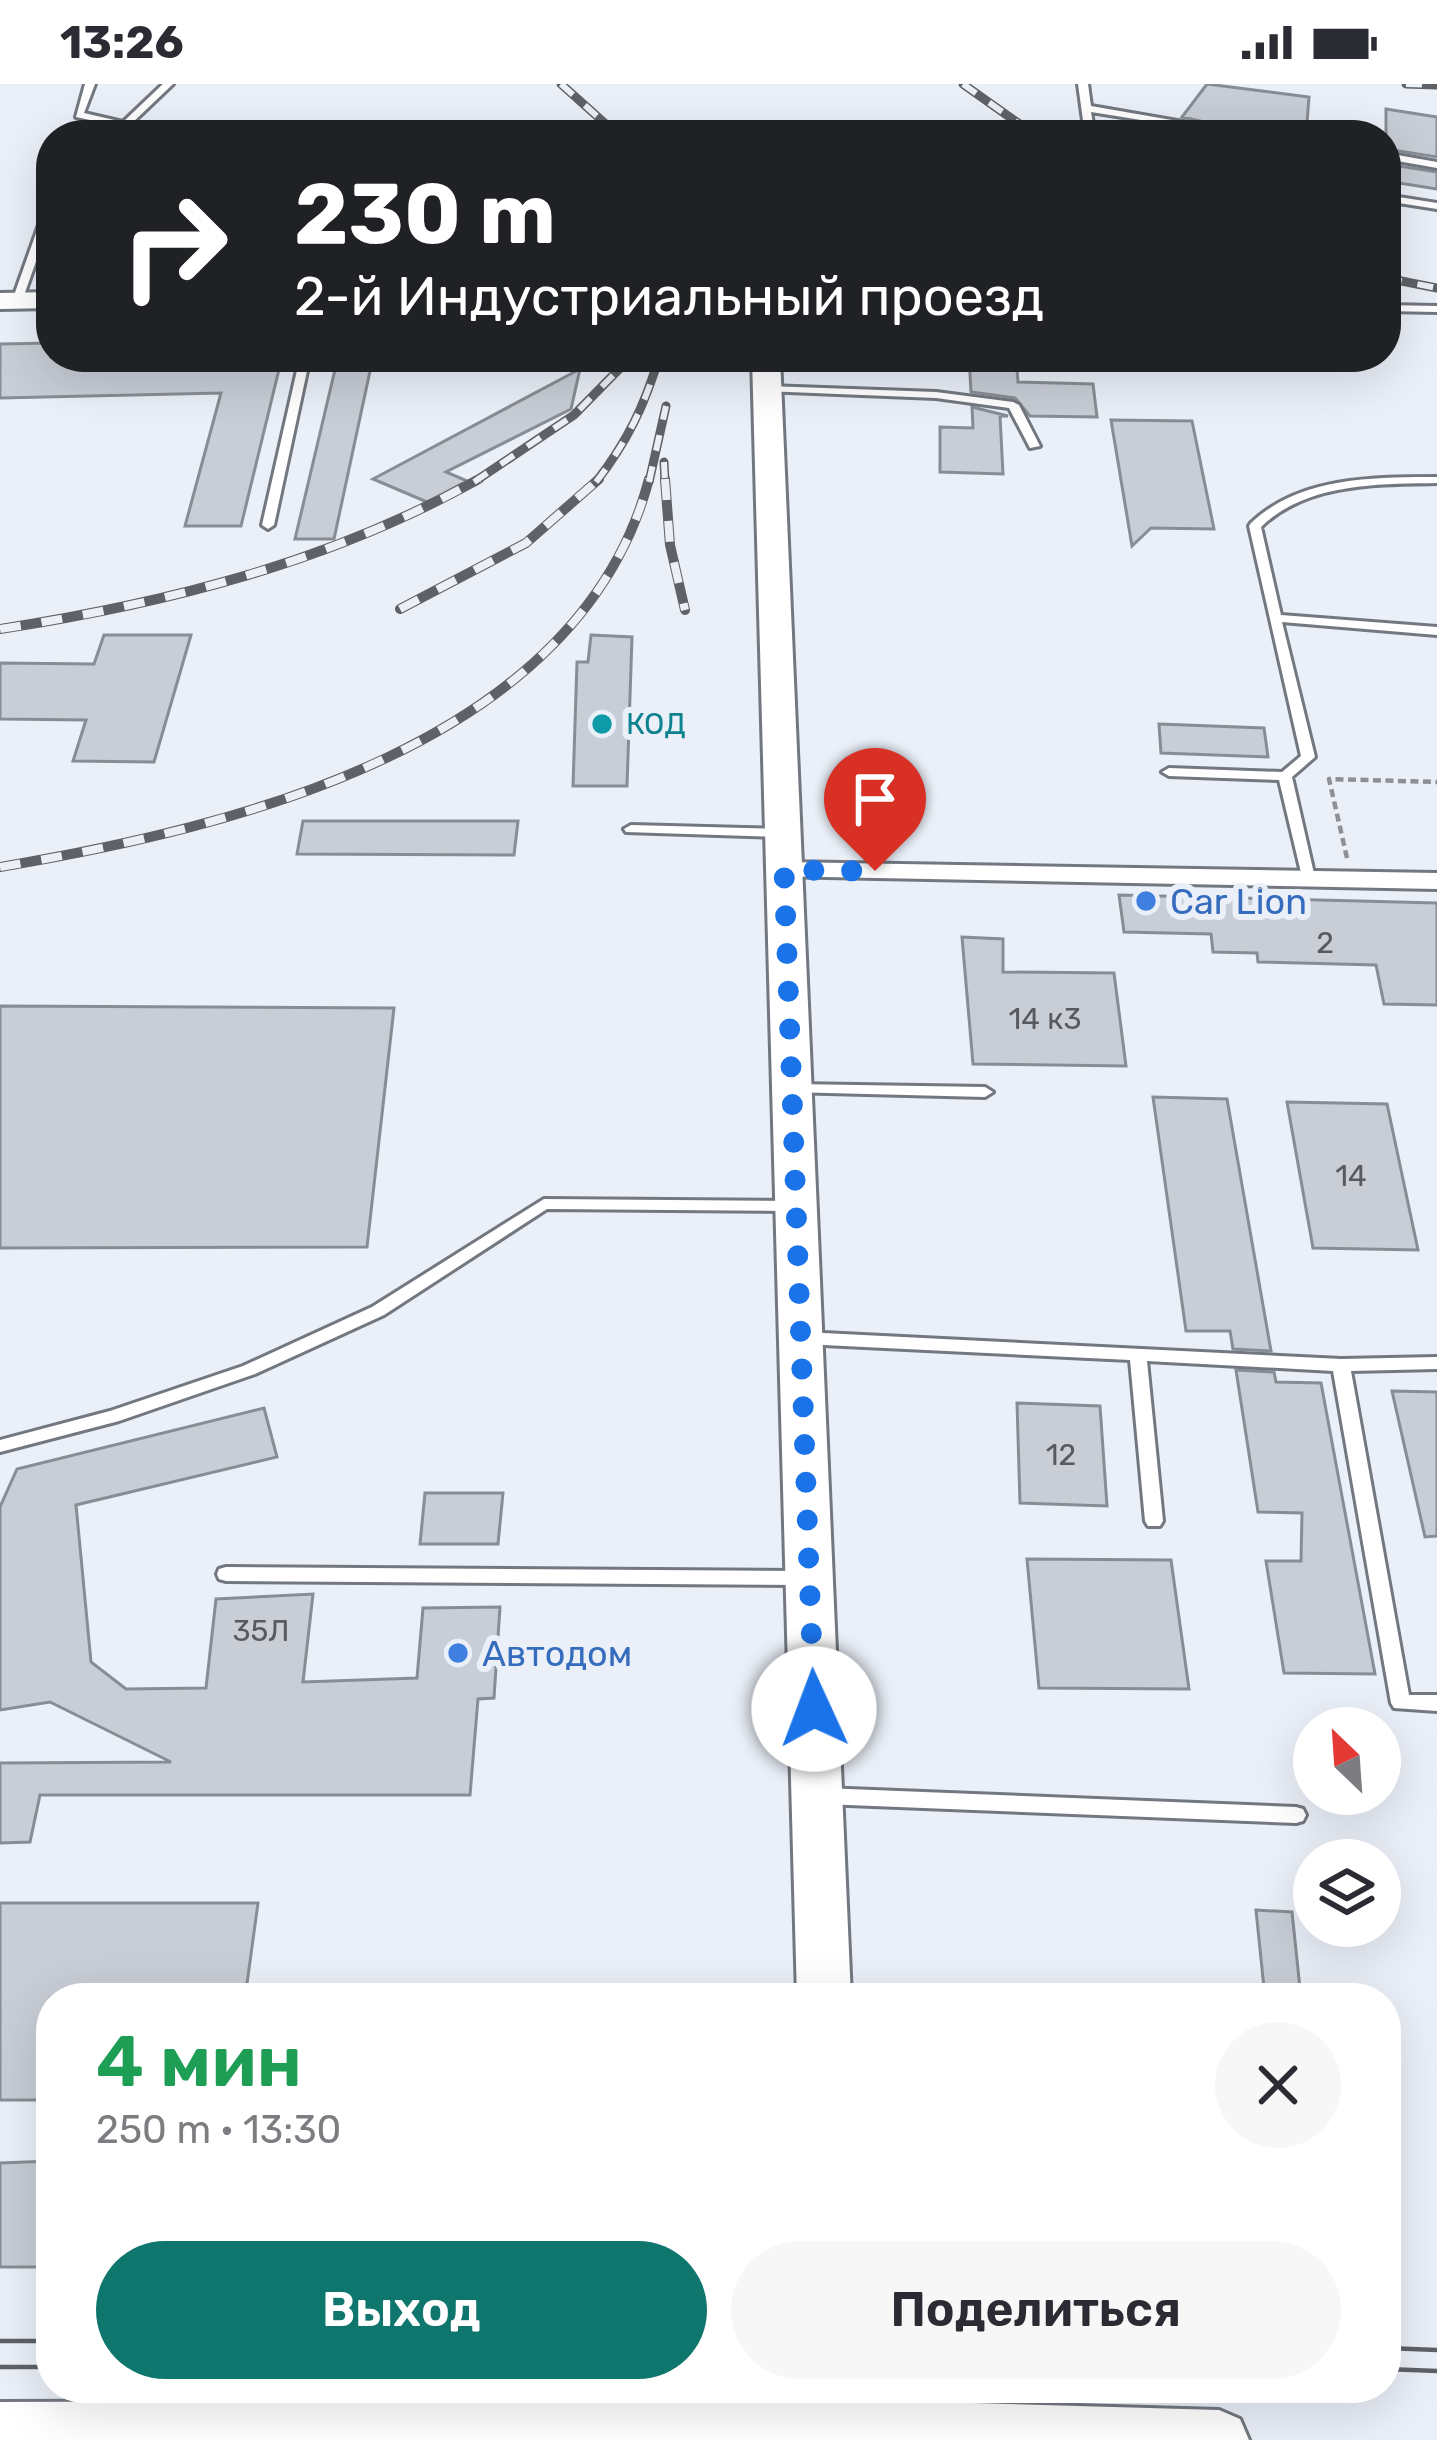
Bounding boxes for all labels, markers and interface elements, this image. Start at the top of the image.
text: 13:26 [60,16,184,69]
text: 230 m [294,164,556,264]
icon: right [96,168,252,324]
text: 2-й Индустриальный проезд [294,265,1044,329]
place label: КОД [626,706,686,742]
marker: КОД [589,711,615,737]
pin [824,748,926,871]
icon: arrive [842,766,908,832]
place label: Car Lion [1170,880,1307,923]
marker: Car Lion [1133,888,1159,914]
house number: 2 [1316,925,1334,961]
house number: 14 к3 [1009,1001,1081,1037]
house number: 14 [1335,1158,1367,1194]
house number: 12 [1046,1437,1076,1473]
house number: 35Л [233,1613,290,1649]
place label: Автодом [482,1632,632,1675]
marker: Автодом [445,1640,471,1666]
position arrow [751,1646,877,1772]
north arrow [1293,1707,1401,1815]
map controls [1293,1707,1401,1947]
button: layers [1293,1839,1401,1947]
text: 4 мин [96,2019,302,2104]
button: close [1215,2022,1341,2148]
text: 250 m · 13:30 [96,2107,341,2153]
button: Выход [96,2241,707,2379]
button: Поделиться [731,2241,1341,2379]

